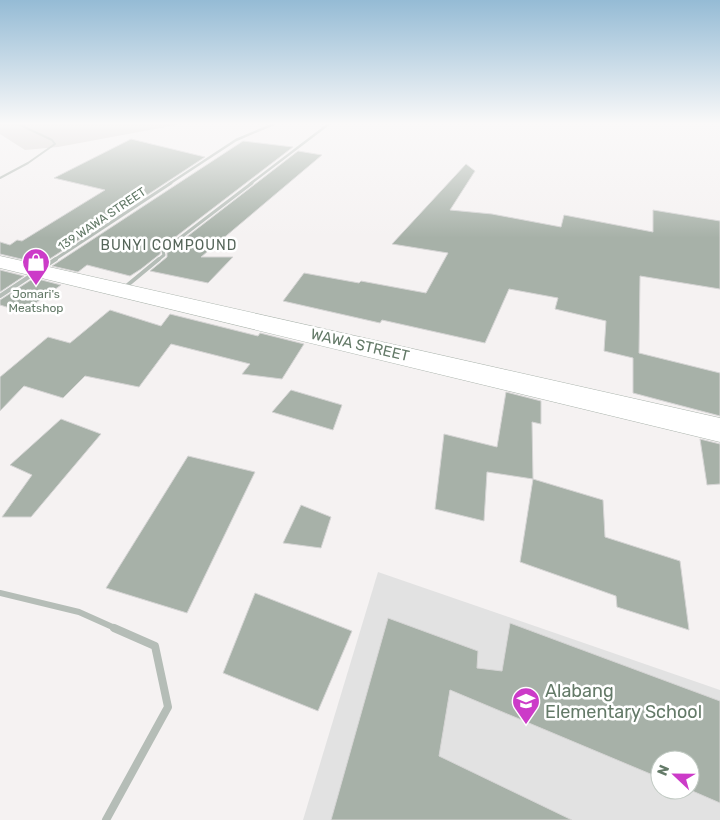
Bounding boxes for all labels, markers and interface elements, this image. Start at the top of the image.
street label: 139 WAWA STREET [55,184,149,254]
district label: BUNYI COMPOUND [101,237,237,254]
shop icon: Jomari's Meatshop [21,247,51,286]
place label: Jomari's Meatshop [9,287,63,315]
street label: WAWA STREET [309,325,411,365]
place label: Alabang Elementary School [545,680,702,723]
school or university icon: Alabang Elementary School [511,686,541,725]
north arrow [650,750,700,800]
text: N [654,762,673,778]

